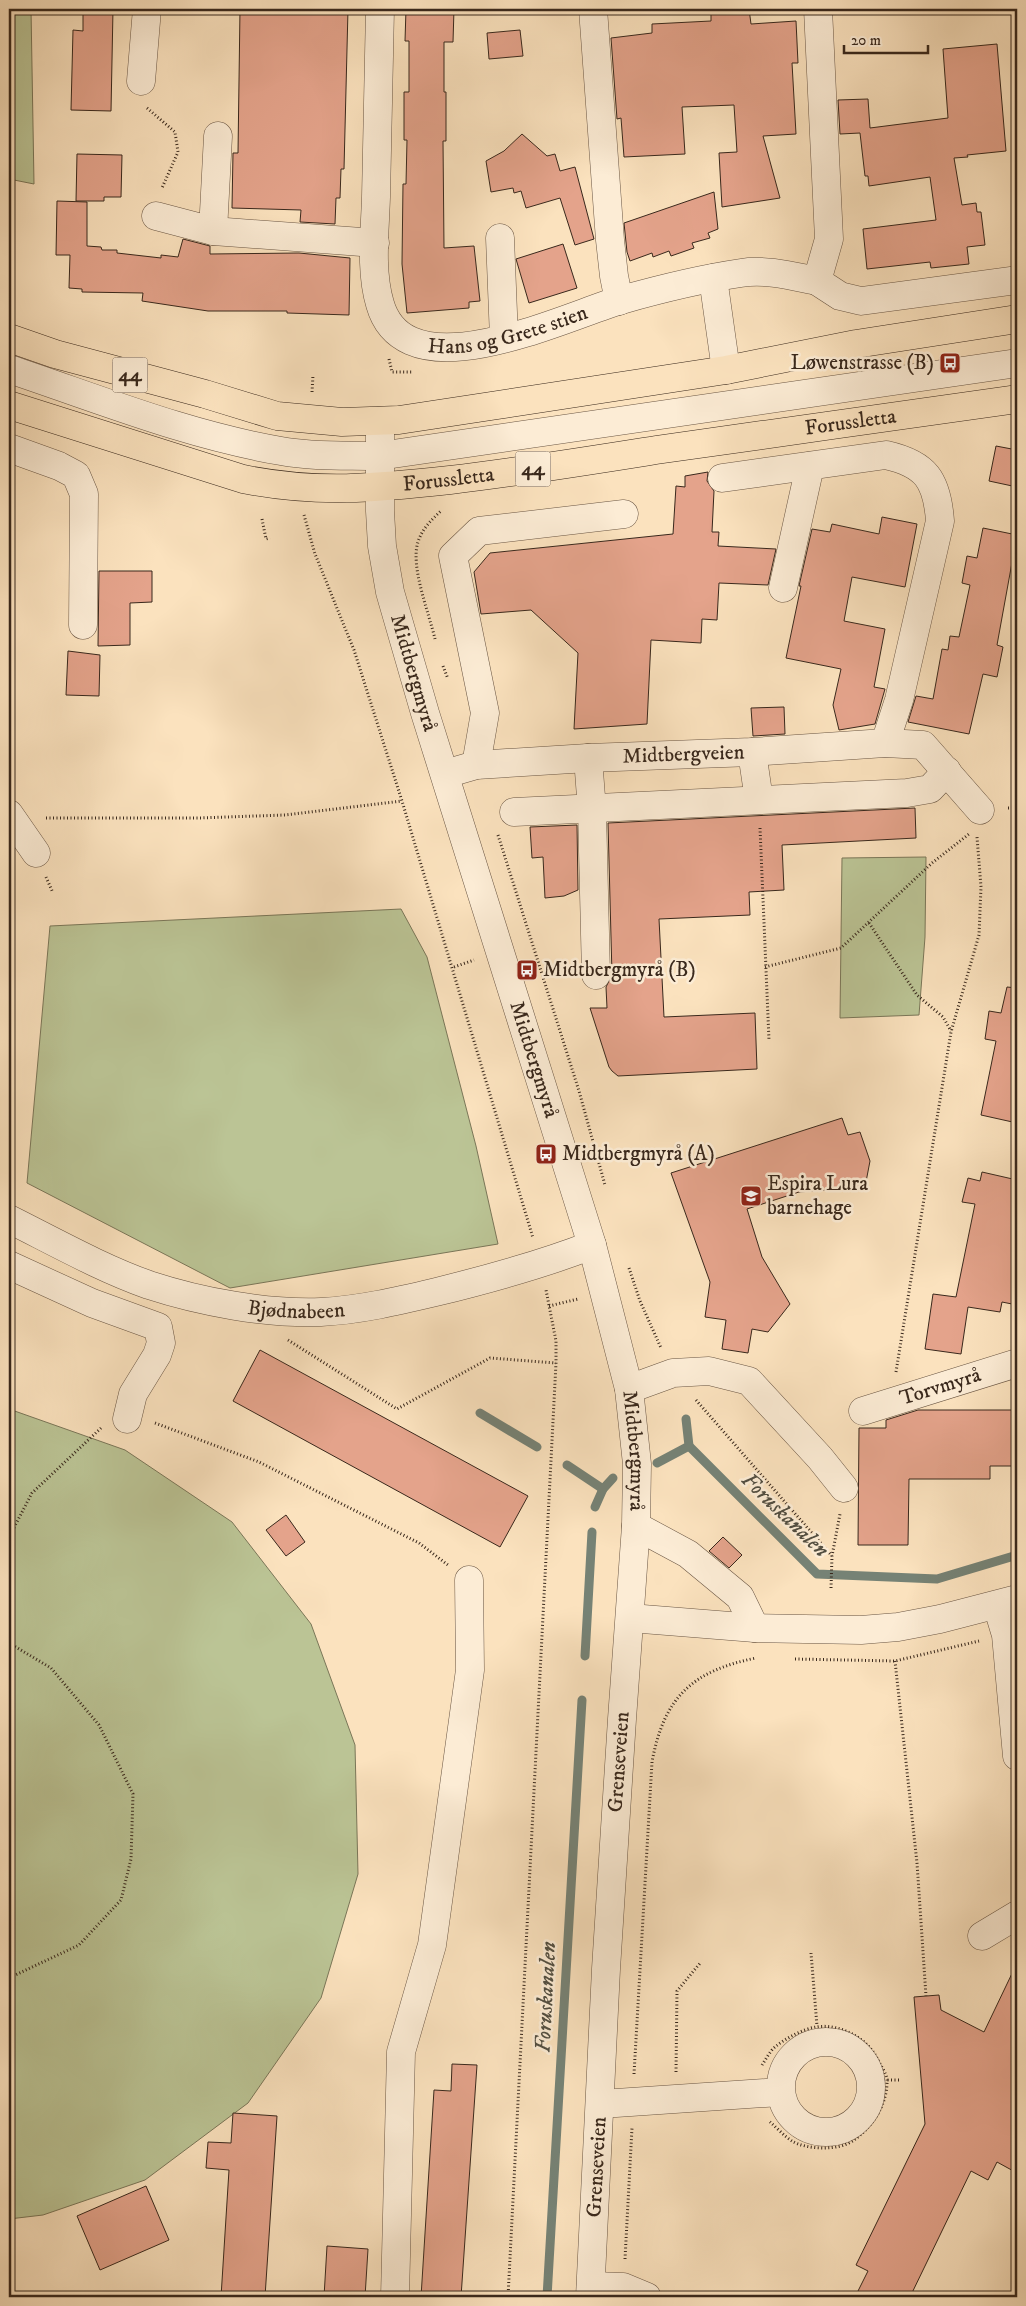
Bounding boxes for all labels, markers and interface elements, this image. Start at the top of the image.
scale bar [844,22,927,54]
text: 20 m [851,31,881,50]
street label: Hans og Grete stien [427,300,591,361]
place label: Løwenstrasse (B) [791,350,934,376]
bus stop icon: Løwenstrasse (B) [938,351,962,375]
road number: 44 [112,358,148,392]
street label: Forussletta [803,403,898,442]
road number: 44 [516,452,550,486]
street label: Forussletta [402,462,496,498]
street label: Midtbergmyrå [384,611,443,735]
street label: Midtbergveien [622,739,745,770]
place label: Midtbergmyrå (B) [543,957,696,983]
bus stop icon: Midtbergmyrå (B) [515,958,539,982]
street label: Midtbergmyrå [503,998,564,1121]
place label: Midtbergmyrå (A) [562,1141,715,1167]
bus stop icon: Midtbergmyrå (A) [534,1142,558,1166]
place label: Espira Lura barnehage [767,1171,868,1221]
school or university icon: Espira Lura barnehage [739,1184,763,1208]
street label: Bjødnabeen [246,1295,346,1325]
street label: Torvmyrå [897,1362,984,1412]
street label: Midtbergmyrå [616,1389,651,1511]
water label: Foruskanalen [736,1467,834,1563]
street label: Grenseveien [603,1711,635,1813]
water label: Foruskanalen [530,1941,562,2053]
street label: Grenseveien [581,2116,613,2218]

